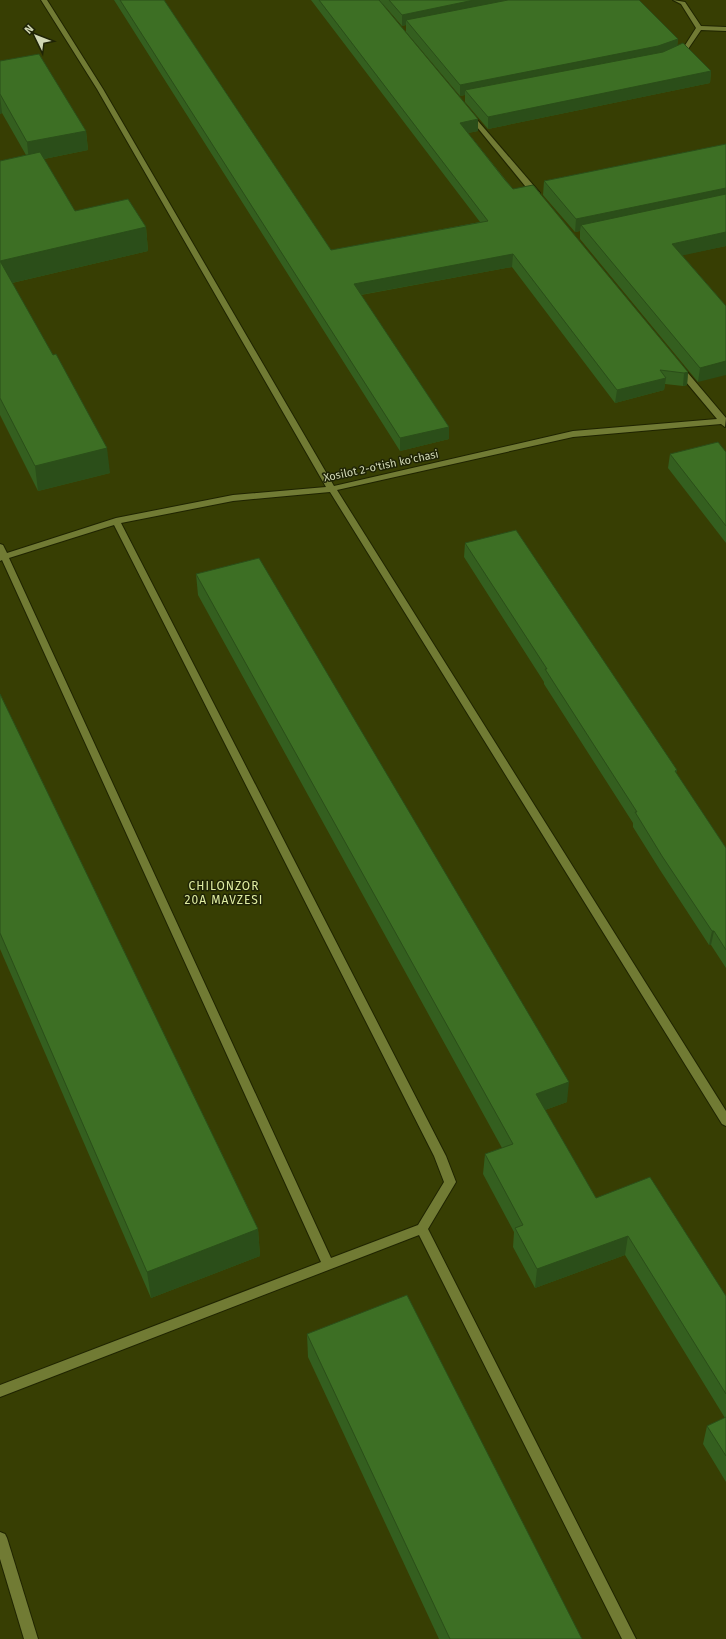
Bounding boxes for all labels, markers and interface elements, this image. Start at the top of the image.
north arrow [16,16,56,56]
text: N [22,22,36,37]
street label: Xosilot 2-o'tish ko'chasi [322,447,440,485]
district label: CHILONZOR 20A MAVZESI [185,879,263,907]

